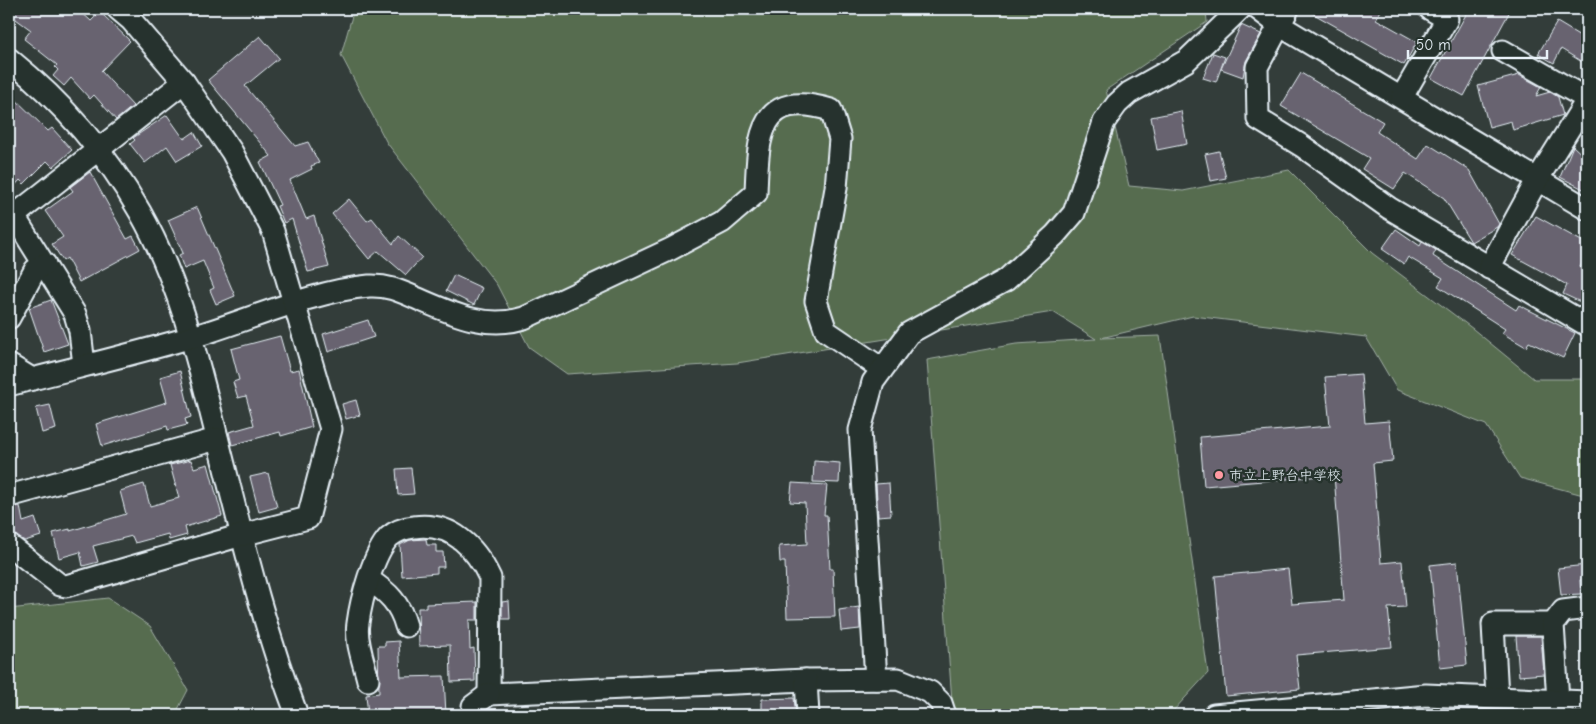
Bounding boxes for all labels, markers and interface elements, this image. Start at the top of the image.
scale bar [1408,28,1547,60]
text: 50 m [1416,36,1451,54]
place label: 市立上野台中学校 [1229,467,1341,484]
marker: 市立上野台中学校 [1213,469,1225,481]

